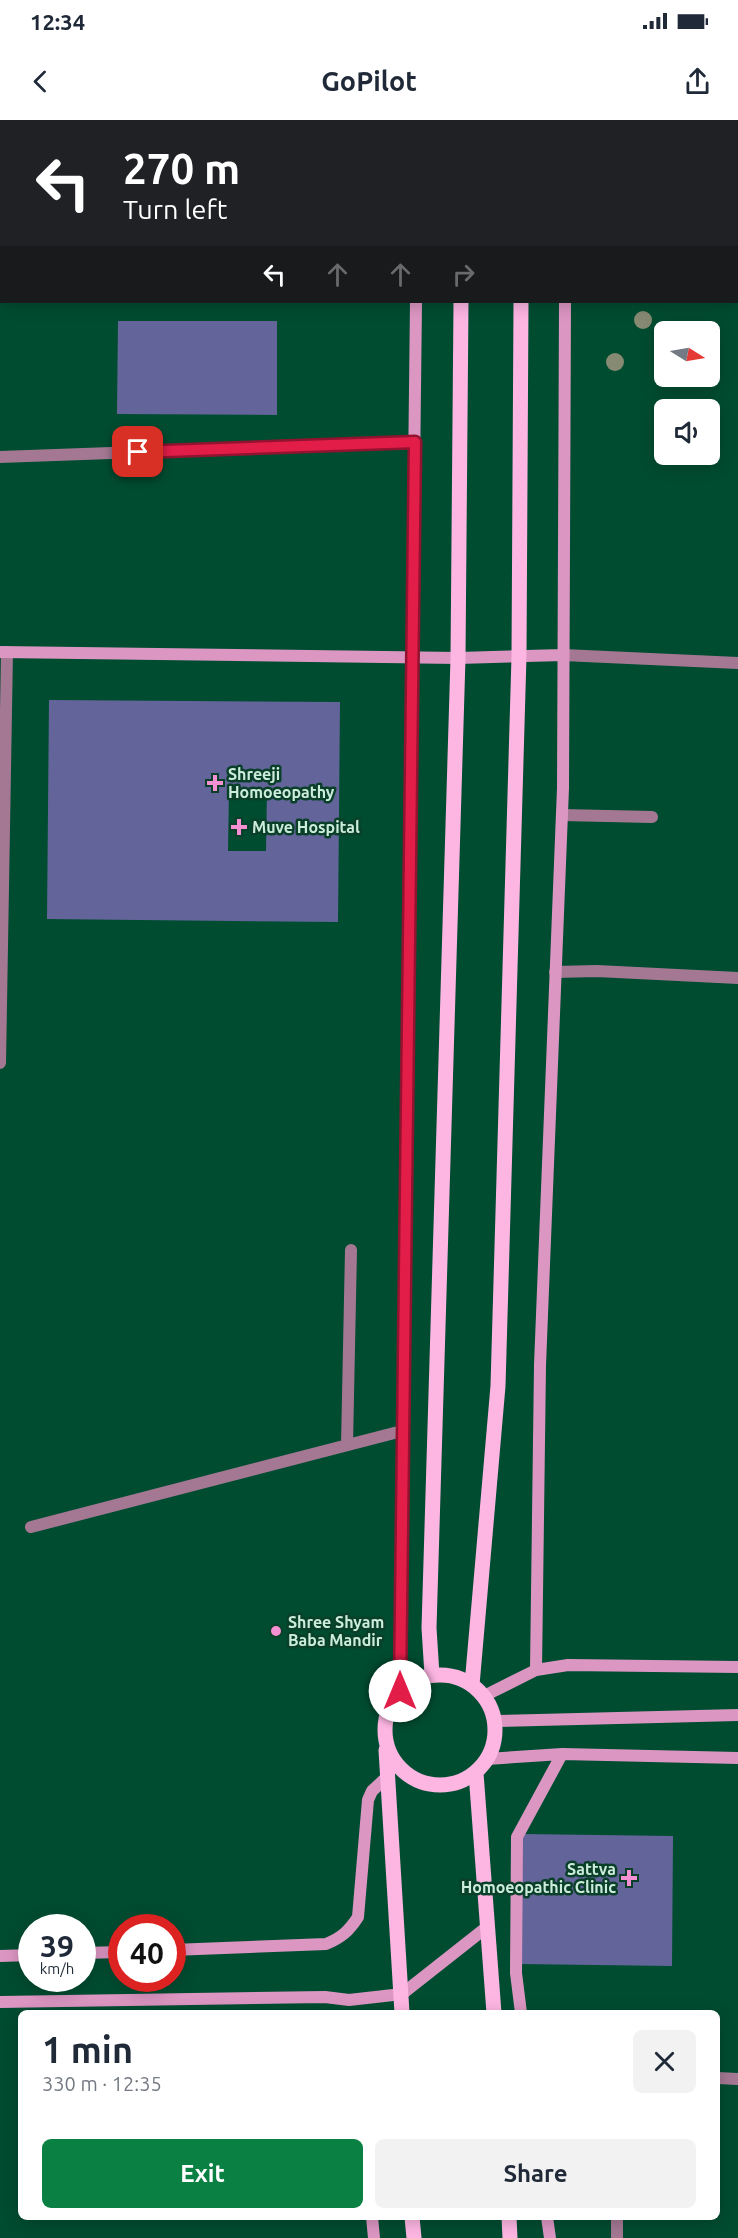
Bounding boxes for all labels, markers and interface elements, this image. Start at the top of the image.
text: 12:34 [30,9,85,34]
icon: back [24,65,57,98]
icon: share [681,65,714,98]
text: GoPilot [321,66,417,96]
icon: left [24,144,102,222]
text: 270 m [123,145,240,192]
text: Turn left [123,194,227,224]
icon: left [258,258,291,291]
icon: ahead [321,258,354,291]
icon: ahead [384,258,417,291]
icon: right [447,258,480,291]
north arrow [654,321,720,387]
map controls [654,321,720,465]
button: sound [654,399,720,465]
pin [112,426,163,477]
icon: arrive [121,435,154,468]
place label: Shreeji Homoeopathy [228,765,335,801]
marker: Shreeji Homoeopathy [206,774,224,792]
marker: Muve Hospital [230,818,248,836]
place label: Muve Hospital [252,818,360,836]
place label: Shree Shyam Baba Mandir [288,1613,384,1649]
marker: Shree Shyam Baba Mandir [269,1624,283,1638]
position arrow [368,1659,432,1723]
place label: Sattva Homoeopathic Clinic [461,1860,616,1896]
marker: Sattva Homoeopathic Clinic [620,1869,638,1887]
speed limit sign: 40 [108,1914,186,1992]
text: 39 [40,1929,74,1963]
text: km/h [40,1960,74,1977]
text: 1 min [42,2029,133,2070]
button: close [633,2030,696,2093]
text: 330 m · 12:35 [42,2072,162,2095]
button: Exit [42,2139,363,2208]
button: Share [375,2139,696,2208]

